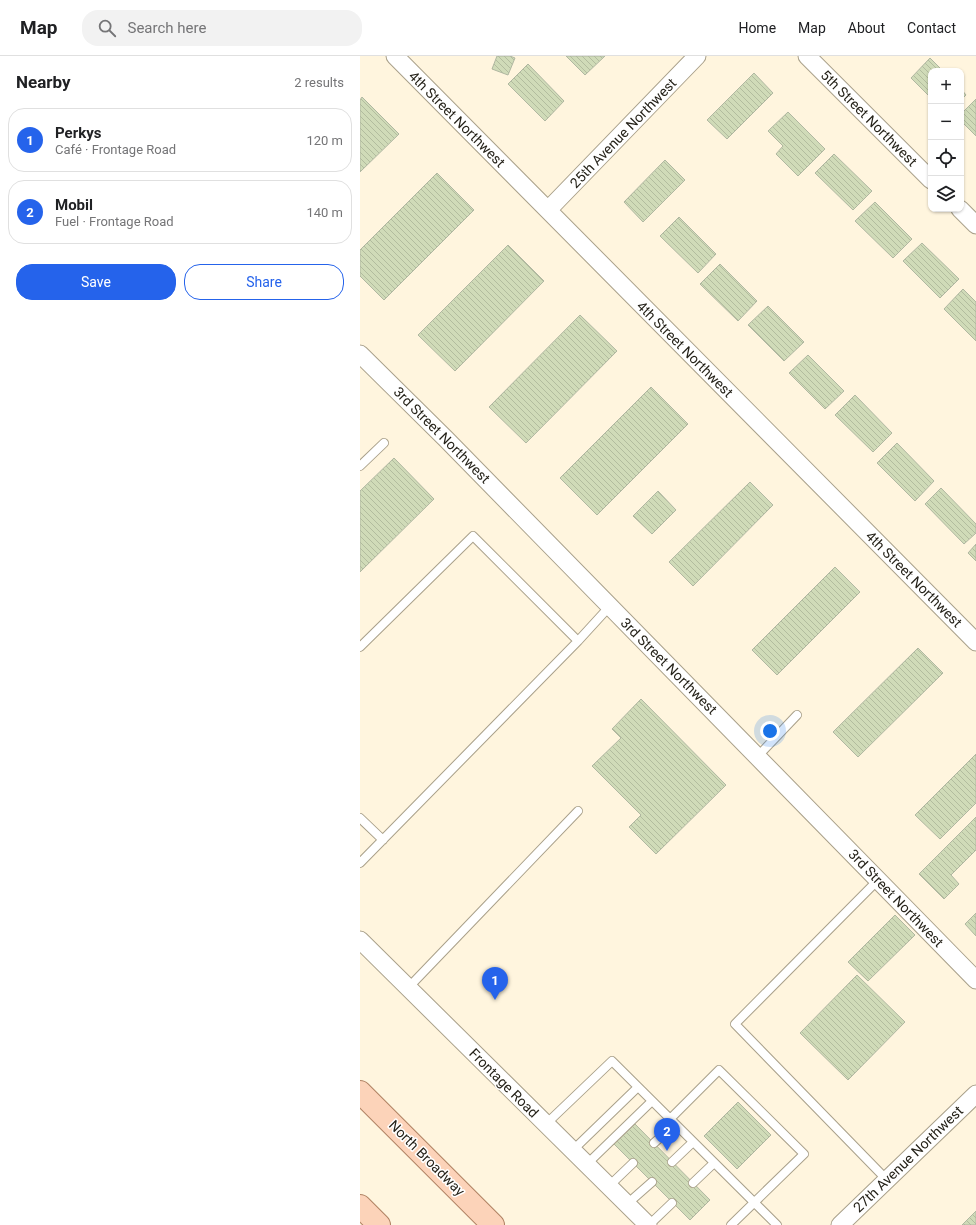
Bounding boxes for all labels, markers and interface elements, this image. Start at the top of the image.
search box [82,10,362,46]
text: Map [20,16,58,39]
icon: search [96,17,118,39]
text: Search here [128,19,206,37]
text: Home [738,20,776,36]
text: Map [798,20,826,36]
text: About [848,20,885,36]
text: Contact [907,20,956,36]
street label: 5th Street Northwest [818,67,921,170]
street label: 4th Street Northwest [406,68,509,171]
map controls [928,68,964,212]
button: + [928,68,964,104]
text: Nearby [16,72,71,92]
text: 2 results [294,75,344,90]
street label: 25th Avenue Northwest [567,75,680,191]
button: − [928,104,964,140]
text: Perkys [55,124,101,142]
text: 1 [26,133,34,148]
text: 120 m [306,133,343,148]
button: locate [928,140,964,176]
text: Café · Frontage Road [55,142,176,157]
button: layers [928,176,964,212]
text: Mobil [55,196,93,214]
text: 2 [26,205,34,220]
text: 140 m [306,205,343,220]
text: Fuel · Frontage Road [55,214,174,229]
button: Save [16,264,176,300]
button: Share [184,264,344,300]
street label: 4th Street Northwest [634,298,737,401]
street label: 3rd Street Northwest [391,384,494,487]
street label: 4th Street Northwest [863,528,966,631]
street label: 3rd Street Northwest [618,615,721,718]
your location [760,721,780,741]
street label: 3rd Street Northwest [845,846,947,950]
pin: 1 [482,967,508,1000]
street label: Frontage Road [466,1045,542,1121]
street label: 27th Avenue Northwest [850,1102,966,1215]
street label: North Broadway [386,1117,468,1199]
pin: 2 [654,1118,680,1151]

